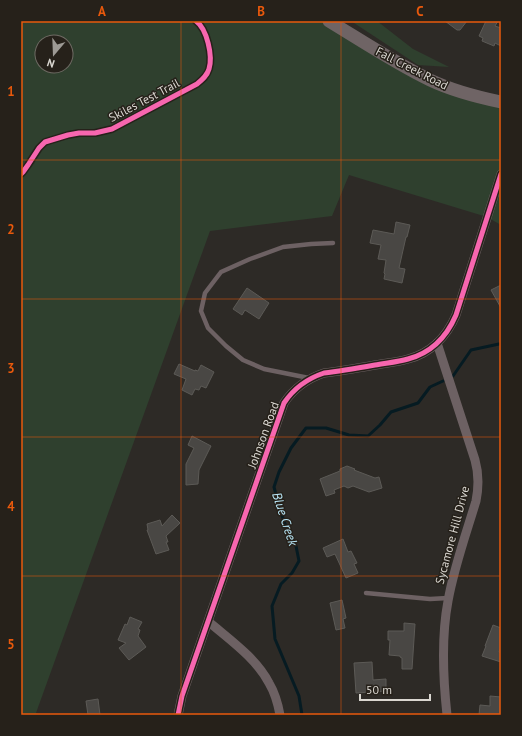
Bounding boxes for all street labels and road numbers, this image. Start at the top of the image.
street label: Fall Creek Road [373,43,451,93]
street label: Skiles Test Trail [106,75,182,125]
street label: Johnson Road [244,400,282,471]
street label: Sycamore Hill Drive [432,484,472,586]

